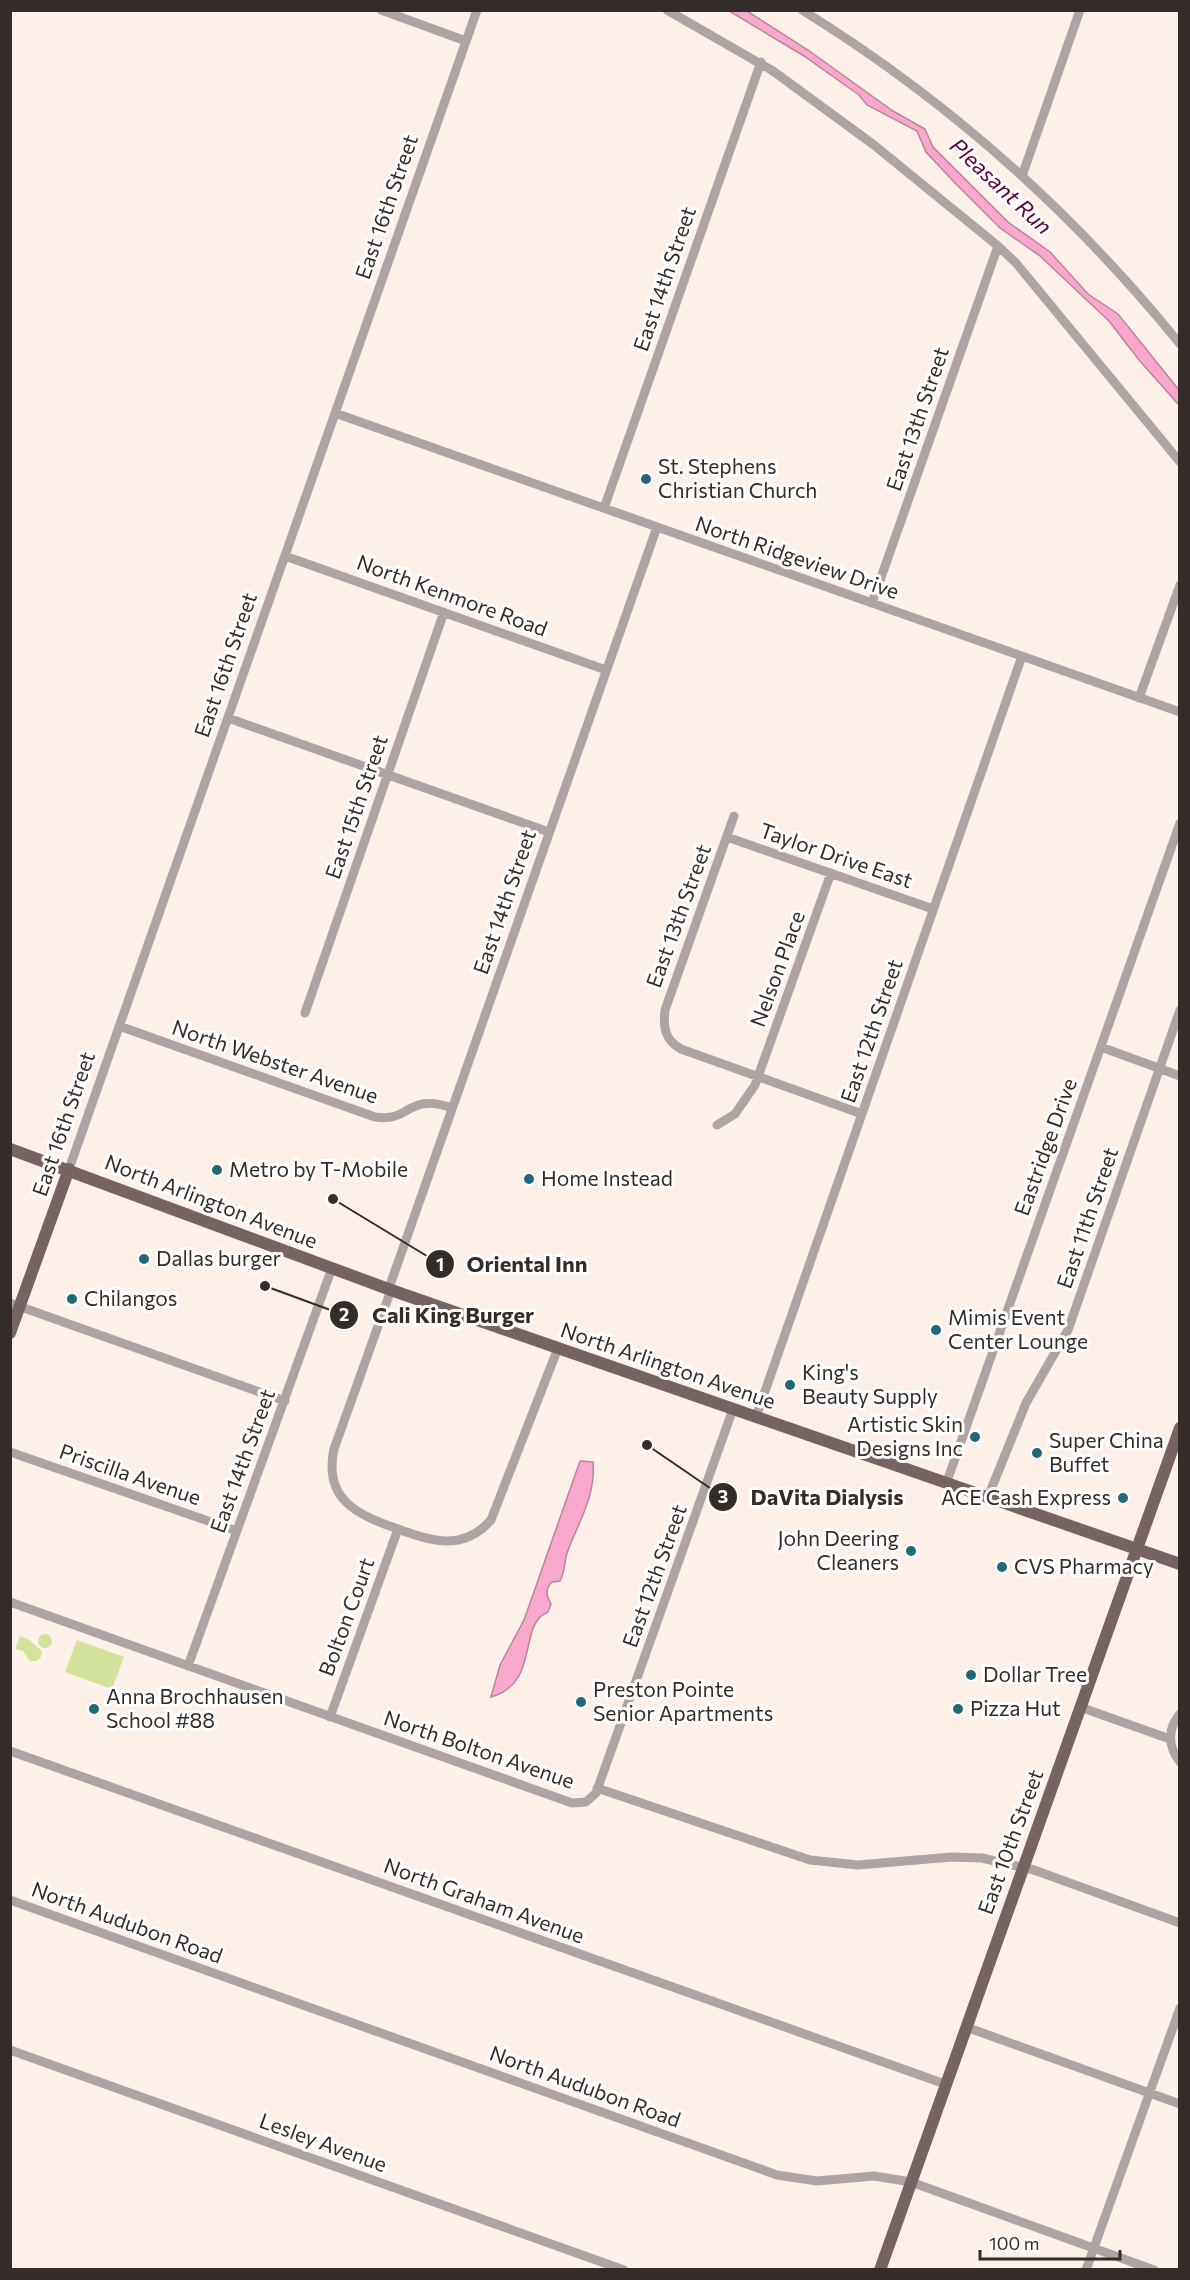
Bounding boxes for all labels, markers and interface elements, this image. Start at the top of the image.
street label: East 16th Street [349,131,422,282]
water label: Pleasant Run [945,132,1058,240]
street label: East 14th Street [627,203,700,354]
street label: East 13th Street [880,343,953,494]
place label: St. Stephens Christian Church [658,453,817,502]
marker: St. Stephens Christian Church [639,472,653,486]
street label: North Ridgeview Drive [692,510,903,603]
street label: North Kenmore Road [354,548,551,641]
street label: East 16th Street [188,589,261,740]
street label: East 15th Street [319,731,392,882]
street label: Taylor Drive East [757,817,916,892]
street label: East 14th Street [467,826,540,977]
street label: East 13th Street [640,840,715,991]
street label: Nelson Place [744,907,809,1030]
street label: East 12th Street [834,955,907,1106]
street label: North Webster Avenue [169,1014,382,1108]
street label: East 16th Street [26,1048,99,1199]
street label: Eastridge Drive [1008,1074,1081,1219]
street label: East 11th Street [1051,1144,1122,1291]
street label: North Arlington Avenue [102,1149,321,1253]
place label: Metro by T-Mobile [229,1156,408,1181]
marker: Metro by T-Mobile [210,1163,224,1177]
place label: Home Instead [541,1165,673,1190]
marker: Home Instead [522,1172,536,1186]
callout: Oriental Inn [425,1244,600,1284]
place label: Dallas burger [156,1245,281,1270]
text: Oriental Inn [467,1250,587,1277]
marker: Dallas burger [137,1252,151,1266]
text: 1 [436,1253,444,1275]
place label: Chilangos [84,1285,177,1310]
marker: Chilangos [65,1292,79,1306]
callout: Cali King Burger [329,1295,546,1335]
text: Cali King Burger [372,1301,534,1328]
text: 2 [339,1303,349,1325]
place label: Mimis Event Center Lounge [948,1304,1088,1353]
street label: North Arlington Avenue [558,1316,779,1413]
marker: Mimis Event Center Lounge [929,1323,943,1337]
place label: King's Beauty Supply [802,1359,938,1408]
marker: King's Beauty Supply [783,1378,797,1392]
street label: East 14th Street [204,1385,279,1536]
place label: Artistic Skin Designs Inc [847,1411,963,1460]
place label: Super China Buffet [1049,1427,1164,1476]
marker: Artistic Skin Designs Inc [968,1430,982,1444]
street label: Priscilla Avenue [56,1438,205,1509]
marker: Super China Buffet [1030,1446,1044,1460]
callout: DaVita Dialysis [708,1477,915,1517]
text: DaVita Dialysis [751,1483,903,1510]
place label: ACE Cash Express [941,1484,1111,1509]
text: 3 [718,1485,728,1507]
marker: ACE Cash Express [1116,1491,1130,1505]
street label: East 12th Street [616,1501,691,1650]
place label: John Deering Cleaners [777,1525,899,1574]
marker: John Deering Cleaners [904,1544,918,1558]
place label: CVS Pharmacy [1014,1553,1154,1578]
street label: Bolton Court [313,1554,379,1679]
marker: CVS Pharmacy [995,1560,1009,1574]
place label: Dollar Tree [983,1661,1087,1686]
marker: Dollar Tree [964,1668,978,1682]
place label: Preston Pointe Senior Apartments [593,1676,773,1725]
place label: Anna Brochhausen School #88 [106,1683,284,1732]
marker: Preston Pointe Senior Apartments [574,1695,588,1709]
place label: Pizza Hut [970,1695,1061,1720]
marker: Anna Brochhausen School #88 [87,1702,101,1716]
marker: Pizza Hut [951,1702,965,1716]
street label: North Bolton Avenue [381,1704,578,1793]
street label: East 10th Street [972,1766,1047,1917]
street label: North Graham Avenue [381,1852,588,1947]
street label: North Audubon Road [29,1875,226,1968]
street label: North Audubon Road [487,2039,684,2132]
street label: Lesley Avenue [256,2107,391,2176]
scale bar [980,2223,1120,2261]
text: 100 m [989,2232,1039,2254]

